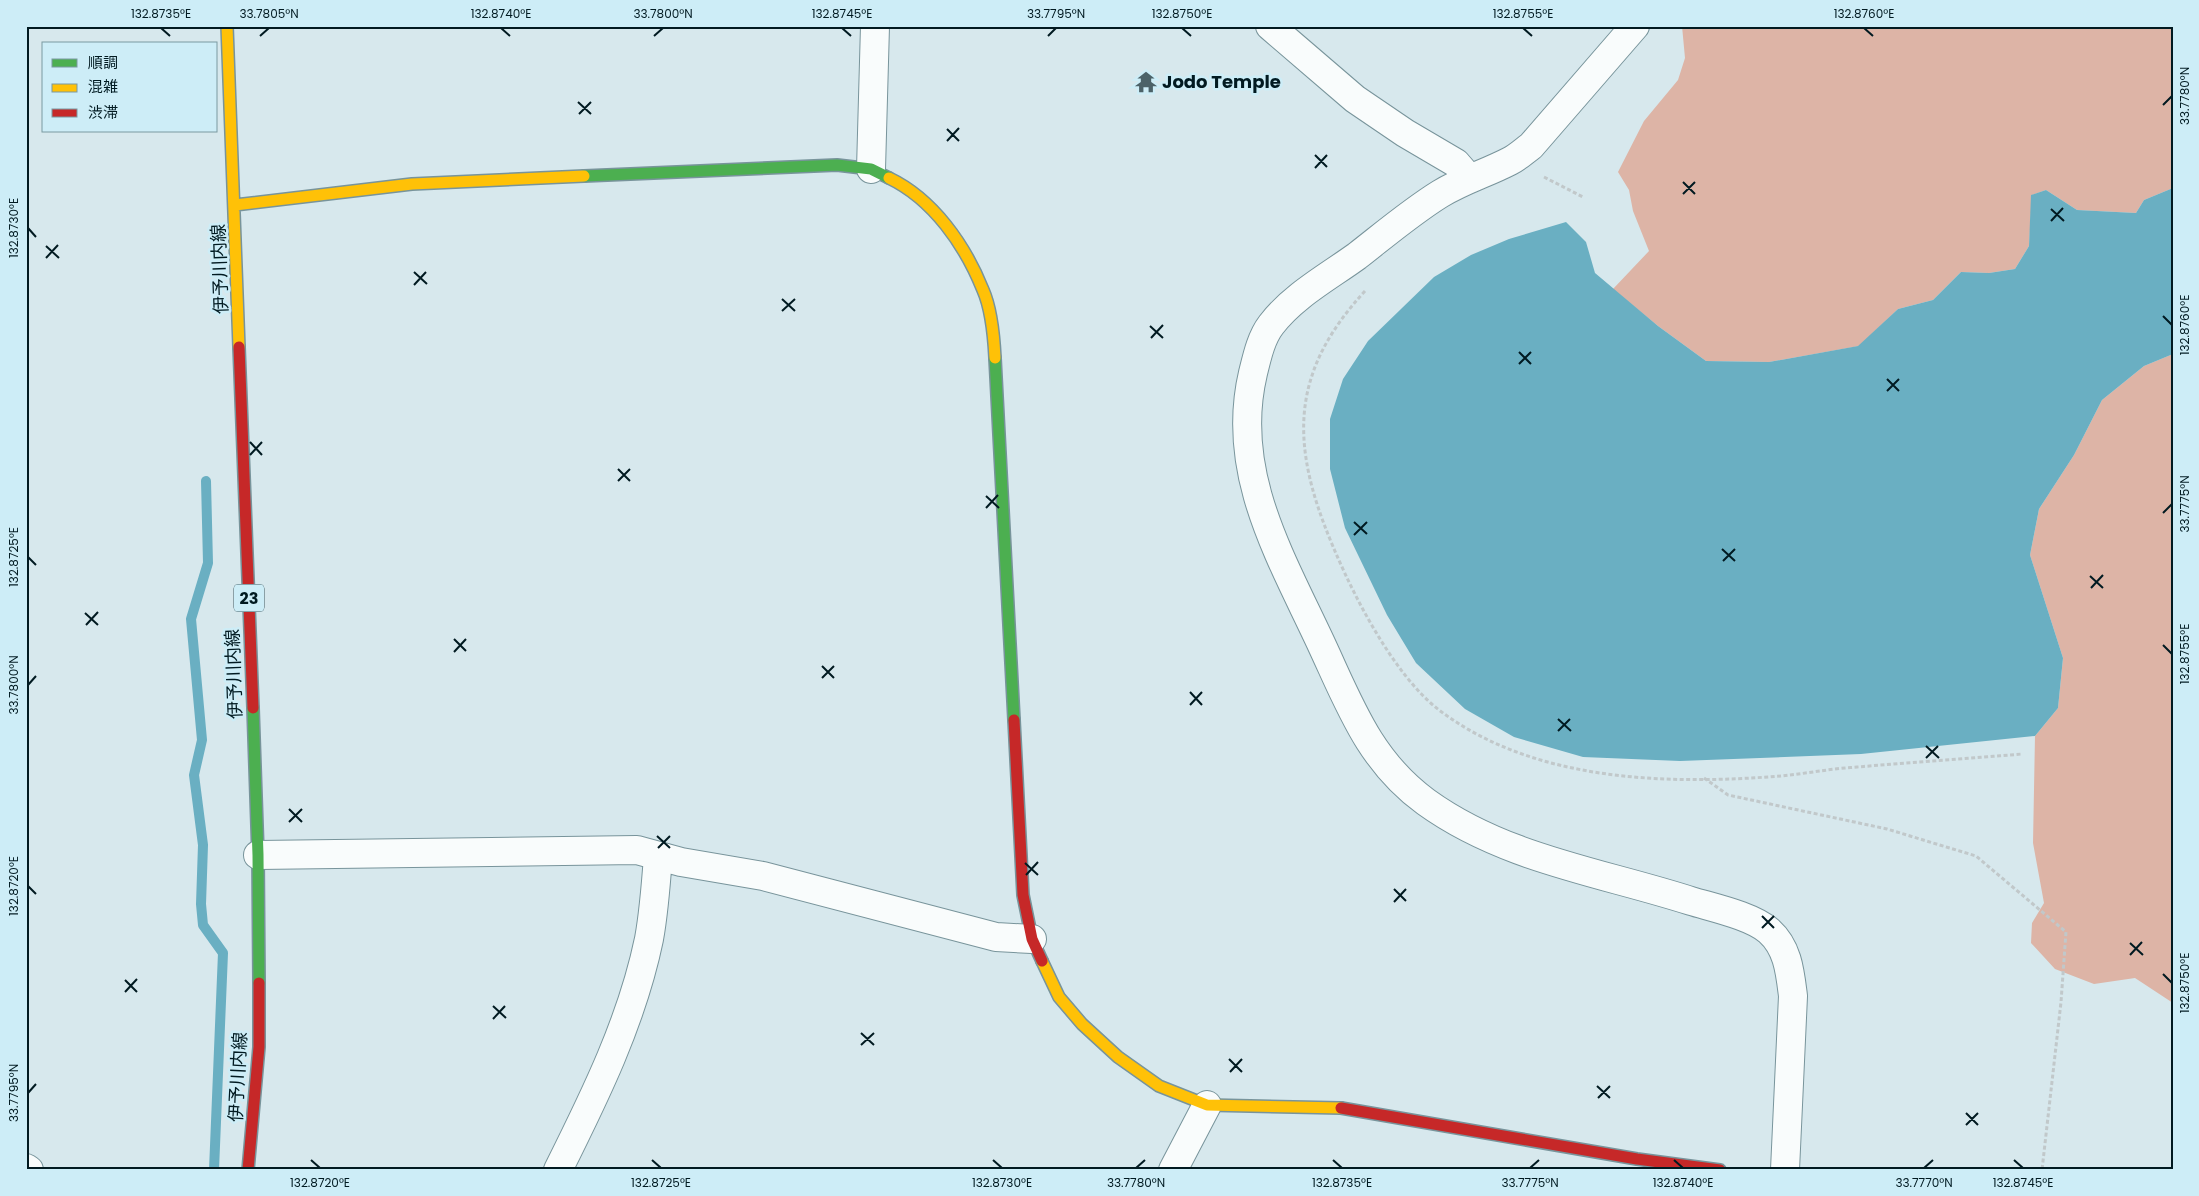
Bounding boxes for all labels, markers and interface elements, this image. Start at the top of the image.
text: 132.8735°E [131,5,191,22]
text: 33.7805°N [239,5,299,22]
text: 132.8740°E [471,5,531,22]
text: 33.7800°N [633,5,693,22]
text: 132.8745°E [812,5,872,22]
text: 33.7795°N [1027,5,1085,22]
text: 132.8750°E [1152,5,1212,22]
text: 132.8755°E [1493,5,1553,22]
text: 132.8760°E [1834,5,1894,22]
legend [42,42,218,132]
text: 順調 [88,52,118,73]
text: 33.7780°N [2176,67,2193,125]
temple icon: Jodo Temple [1133,69,1159,95]
place label: Jodo Temple [1162,69,1281,94]
text: 混雑 [88,76,118,97]
text: 渋滞 [88,102,118,123]
text: 132.8730°E [5,198,22,258]
street label: 伊予川内線 [205,224,234,314]
text: 132.8760°E [2176,295,2193,355]
text: 33.7775°N [2176,475,2193,533]
text: 132.8725°E [5,527,22,587]
road number: 23 [234,584,264,612]
text: 132.8755°E [2176,624,2193,684]
street label: 伊予川内線 [219,629,248,719]
text: 33.7800°N [5,655,22,715]
text: 132.8720°E [5,856,22,916]
text: 132.8750°E [2176,953,2193,1013]
street label: 伊予川内線 [223,1031,252,1123]
text: 33.7795°N [5,1064,22,1122]
text: 132.8720°E [290,1174,350,1191]
text: 132.8725°E [631,1174,691,1191]
text: 132.8730°E [972,1174,1032,1191]
text: 33.7780°N [1107,1174,1165,1191]
text: 132.8735°E [1312,1174,1372,1191]
text: 33.7775°N [1501,1174,1559,1191]
text: 132.8740°E [1653,1174,1713,1191]
text: 33.7770°N [1895,1174,1953,1191]
text: 132.8745°E [1993,1174,2053,1191]

